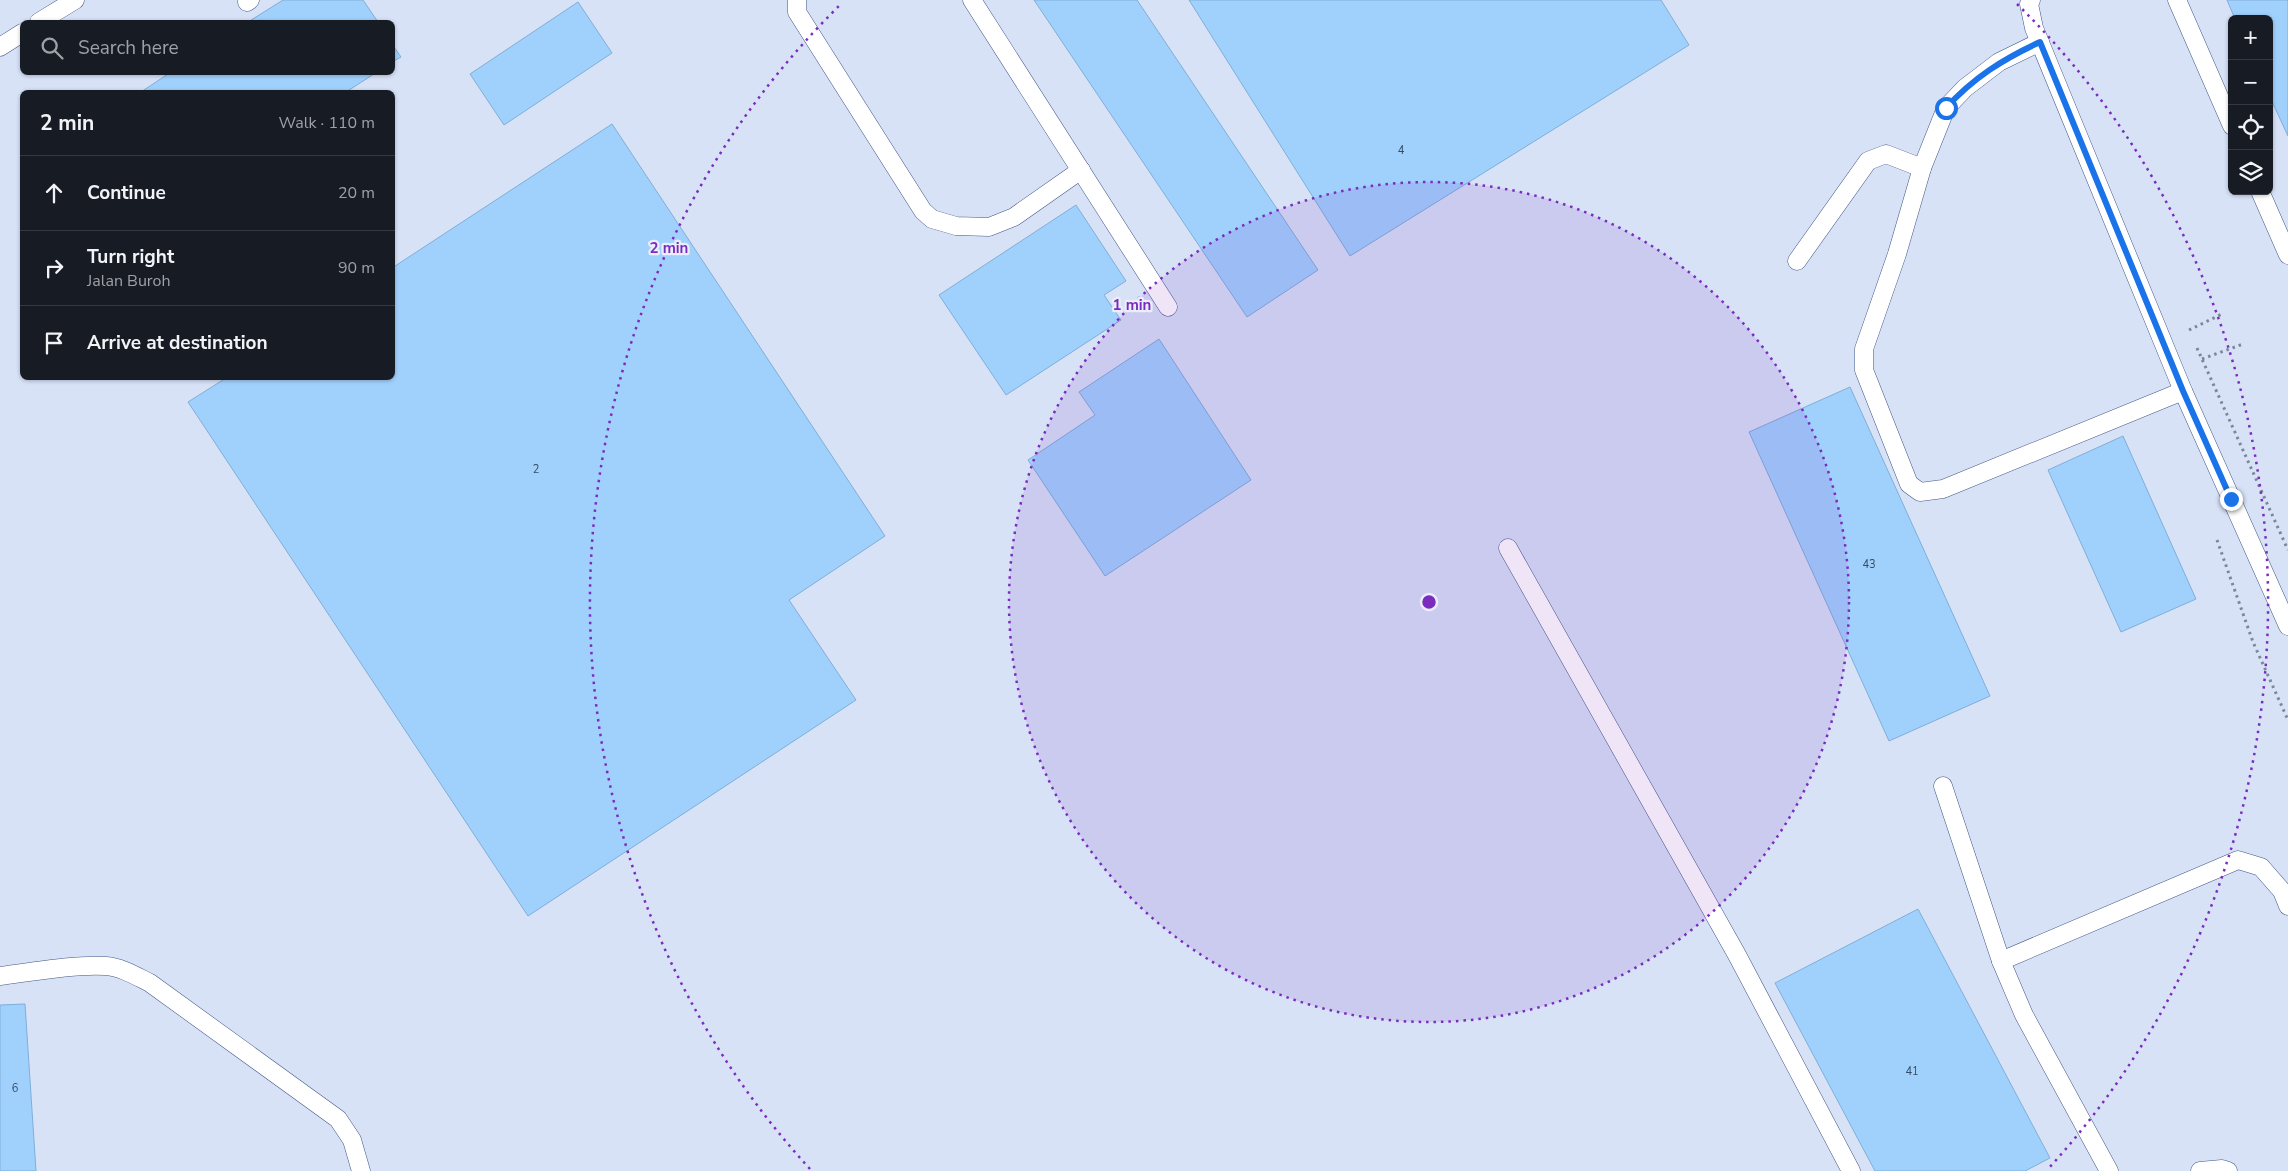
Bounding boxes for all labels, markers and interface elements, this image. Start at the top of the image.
map controls [2228,15,2273,195]
button: + [2228,15,2273,60]
search box [20,20,395,75]
icon: search [38,34,66,62]
text: Search here [78,35,179,61]
button: − [2228,60,2273,105]
route start [1935,97,1958,120]
button: locate [2228,105,2273,150]
text: 2 min [40,109,94,137]
text: Walk · 110 m [279,112,375,134]
house number: 4 [1398,143,1405,158]
button: layers [2228,150,2273,195]
icon: ahead [40,179,68,207]
text: Continue [87,180,166,206]
text: 20 m [338,182,375,204]
text: 2 min [650,238,688,258]
text: Turn right [87,244,174,270]
icon: right [40,254,68,282]
text: 90 m [338,257,375,279]
text: Jalan Buroh [87,270,170,292]
text: 1 min [1113,295,1151,315]
icon: arrive [40,329,68,357]
text: Arrive at destination [87,330,268,356]
house number: 2 [533,462,539,477]
route end [2220,488,2243,511]
house number: 43 [1862,557,1876,572]
centre of rings [1420,593,1438,611]
house number: 41 [1905,1064,1919,1079]
house number: 6 [12,1081,19,1096]

